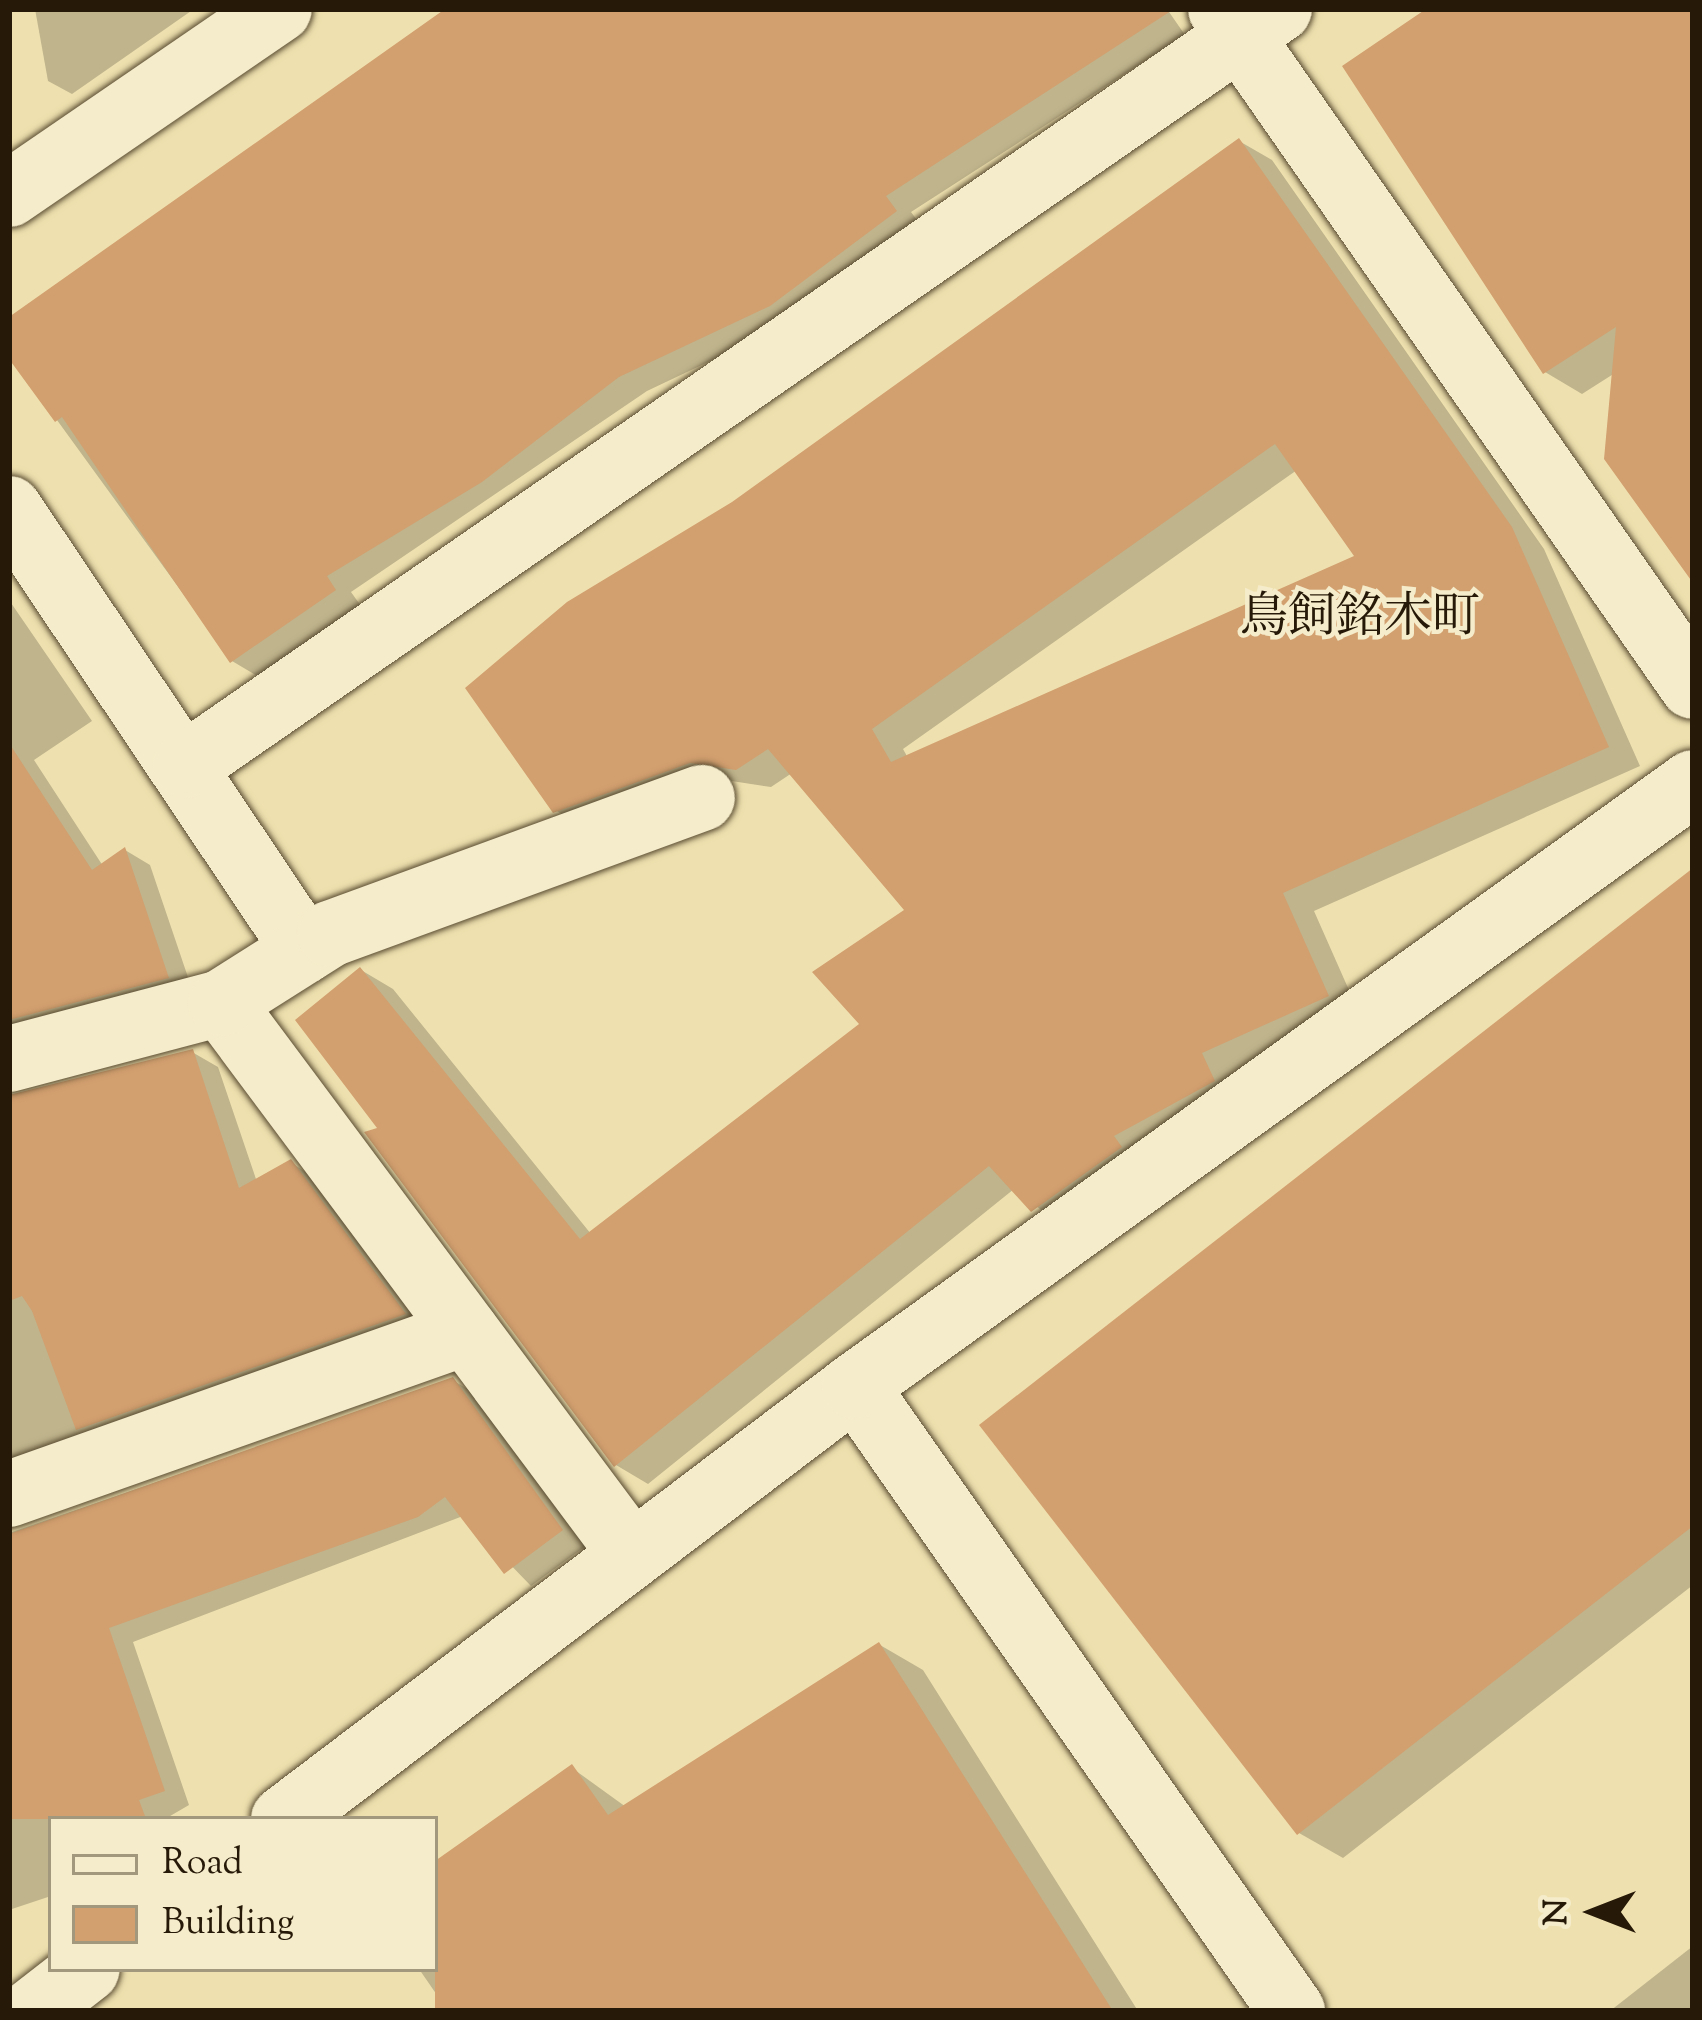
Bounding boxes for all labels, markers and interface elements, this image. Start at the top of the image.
district label: 鳥飼銘木町 [1240,591,1480,649]
legend [48,1816,438,1972]
text: Road [162,1838,243,1890]
north arrow [1534,1852,1654,1972]
text: Building [162,1898,294,1950]
text: N [1534,1899,1582,1925]

